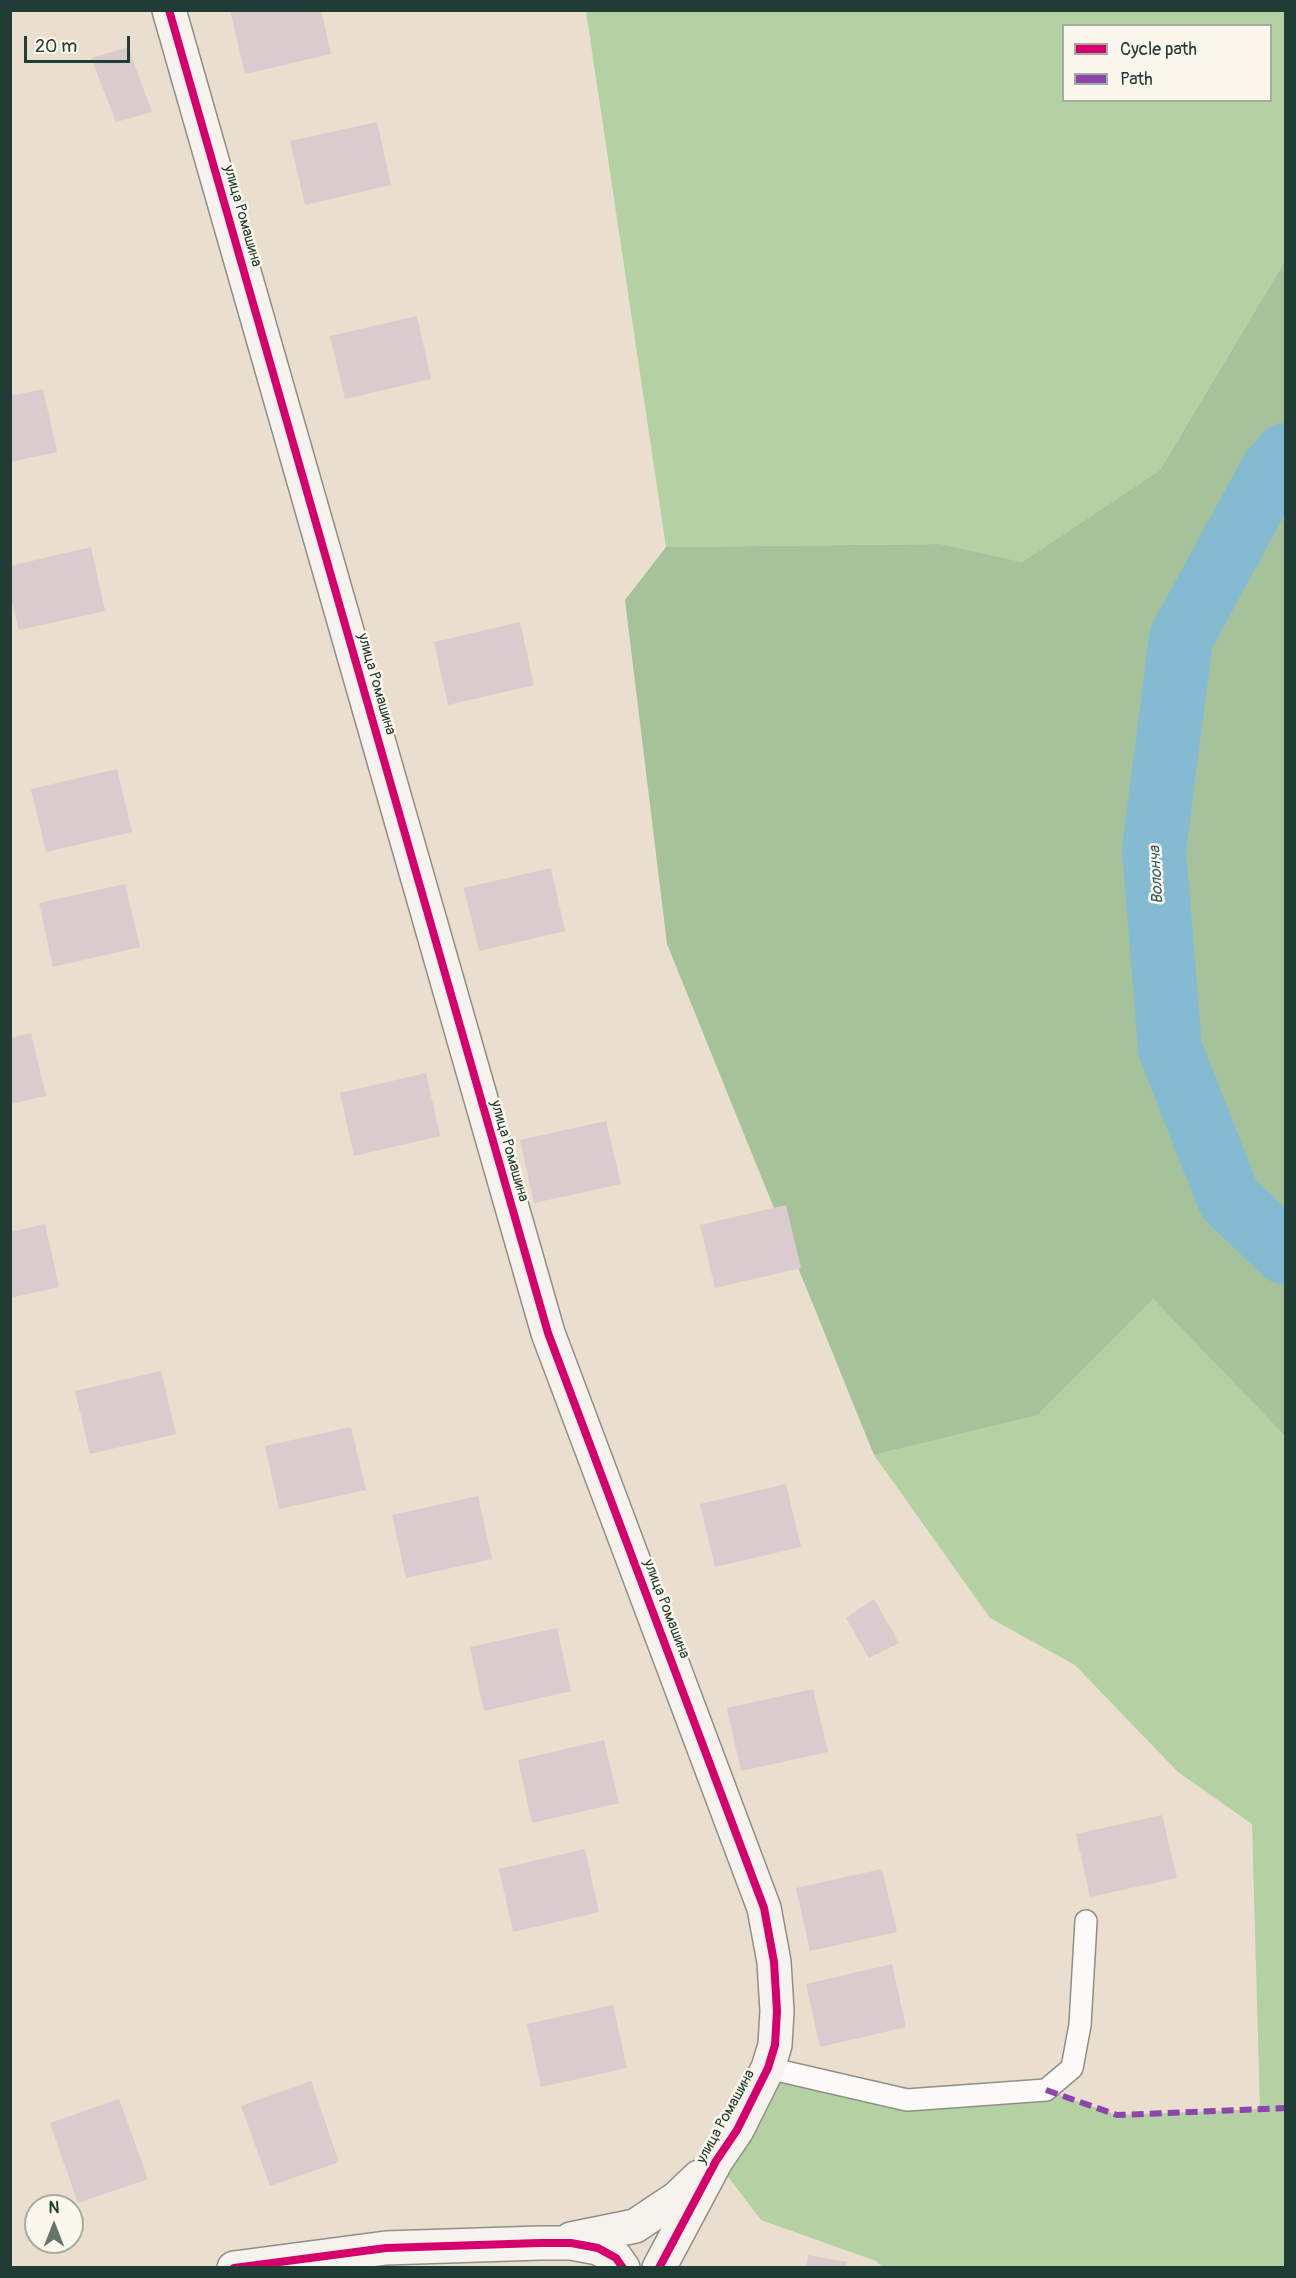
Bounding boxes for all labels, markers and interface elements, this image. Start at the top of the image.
scale bar [27,24,134,62]
legend [1062,24,1272,102]
text: 20 m [35,35,77,58]
text: Cycle path [1120,38,1197,61]
text: Path [1120,68,1153,91]
street label: улица Ромашина [219,163,265,269]
street label: улица Ромашина [353,631,399,737]
water label: Волонча [1146,845,1168,905]
street label: улица Ромашина [486,1098,532,1204]
street label: улица Ромашина [639,1557,693,1661]
street label: улица Ромашина [693,2067,759,2167]
north arrow [24,2194,84,2254]
text: N [49,2198,59,2218]

